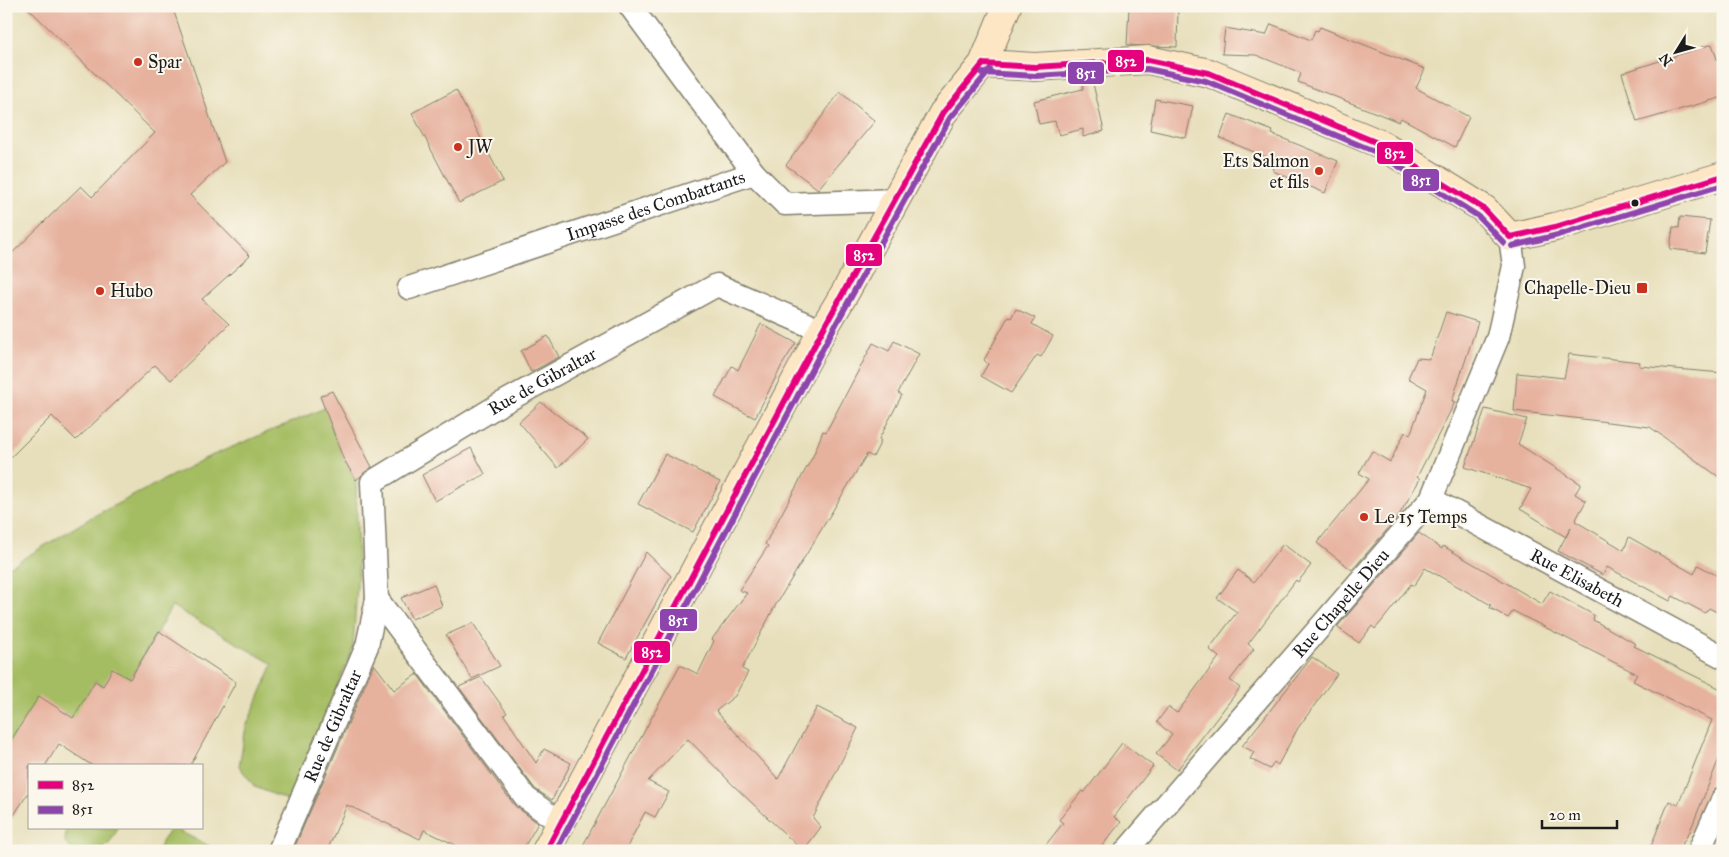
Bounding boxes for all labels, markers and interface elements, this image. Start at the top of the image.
north arrow [1652,28,1702,78]
line badge: 852 [1107,49,1145,73]
text: N [1656,50,1676,69]
place label: Spar [148,51,182,73]
text: 852 [1116,53,1138,70]
marker: Spar [132,56,144,68]
line badge: 851 [1067,61,1105,85]
text: 851 [1076,65,1096,82]
place label: JW [466,136,493,159]
marker: JW [452,141,464,153]
line badge: 852 [1376,141,1414,165]
text: 852 [1385,145,1407,162]
place label: Ets Salmon et fils [1222,150,1309,193]
marker: Ets Salmon et fils [1313,165,1325,177]
street label: Impasse des Combattants [564,166,748,246]
line badge: 851 [1402,168,1440,192]
text: 851 [1411,172,1431,189]
unlabelled marker [1630,198,1640,208]
line badge: 852 [845,243,883,267]
text: 852 [854,247,876,264]
place label: Chapelle-Dieu [1524,277,1631,299]
place label: Hubo [110,280,153,302]
marker: Chapelle-Dieu [1635,281,1649,295]
marker: Hubo [94,285,106,297]
street label: Rue de Gibraltar [484,342,600,420]
place label: Le 15 Temps [1374,506,1467,528]
marker: Le 15 Temps [1358,511,1370,523]
street label: Rue Chapelle Dieu [1288,544,1394,662]
street label: Rue Elisabeth [1526,544,1628,612]
line badge: 851 [659,608,698,632]
text: 851 [668,612,688,629]
line badge: 852 [633,640,671,664]
text: 852 [642,644,664,661]
street label: Rue de Gibraltar [299,666,367,786]
legend [28,764,202,830]
text: 852 [72,776,95,794]
scale bar [1542,797,1616,829]
text: 851 [72,800,93,818]
text: 20 m [1549,806,1581,824]

